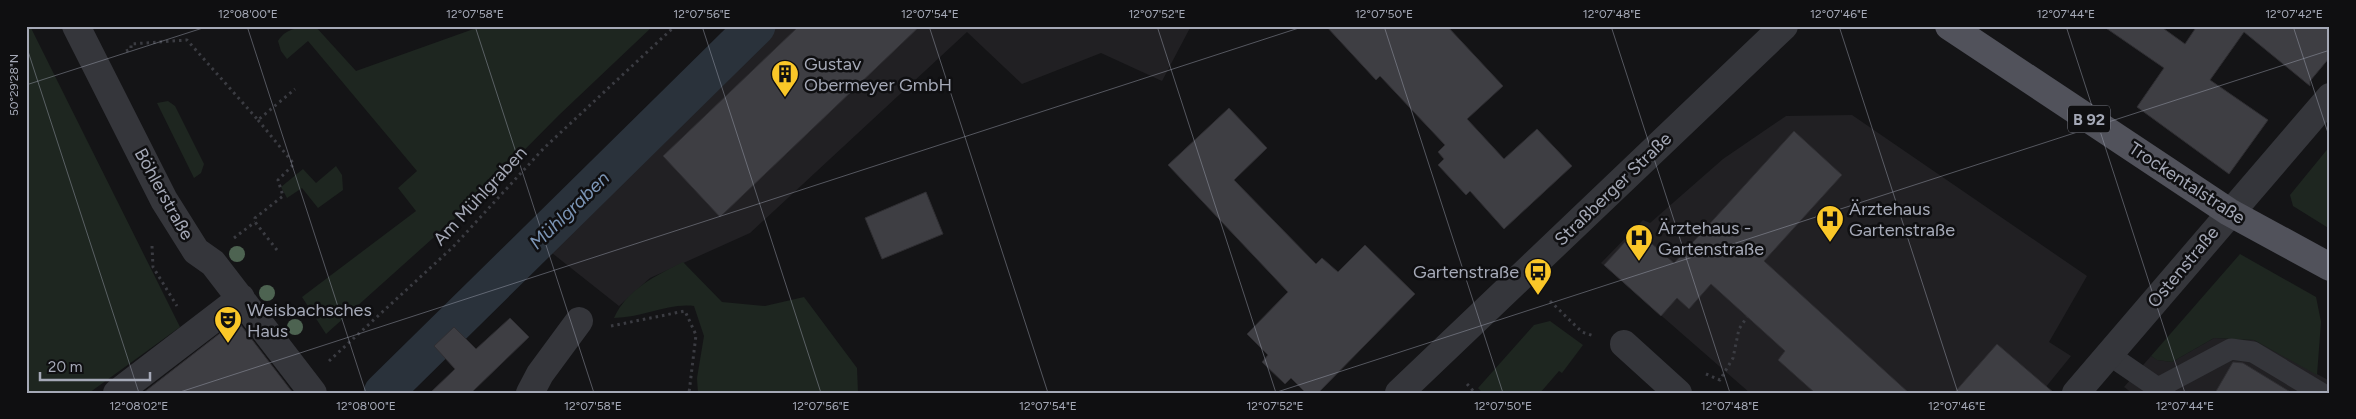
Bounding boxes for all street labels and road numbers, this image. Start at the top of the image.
road number: B 92 [2068,106,2110,132]
street label: Straßberger Straße [1550,128,1676,250]
street label: Trockentalstraße [2125,137,2249,229]
street label: Am Mühlgraben [428,142,532,250]
street label: Böhlerstraße [130,144,198,244]
street label: Ostenstraße [2143,222,2223,312]

